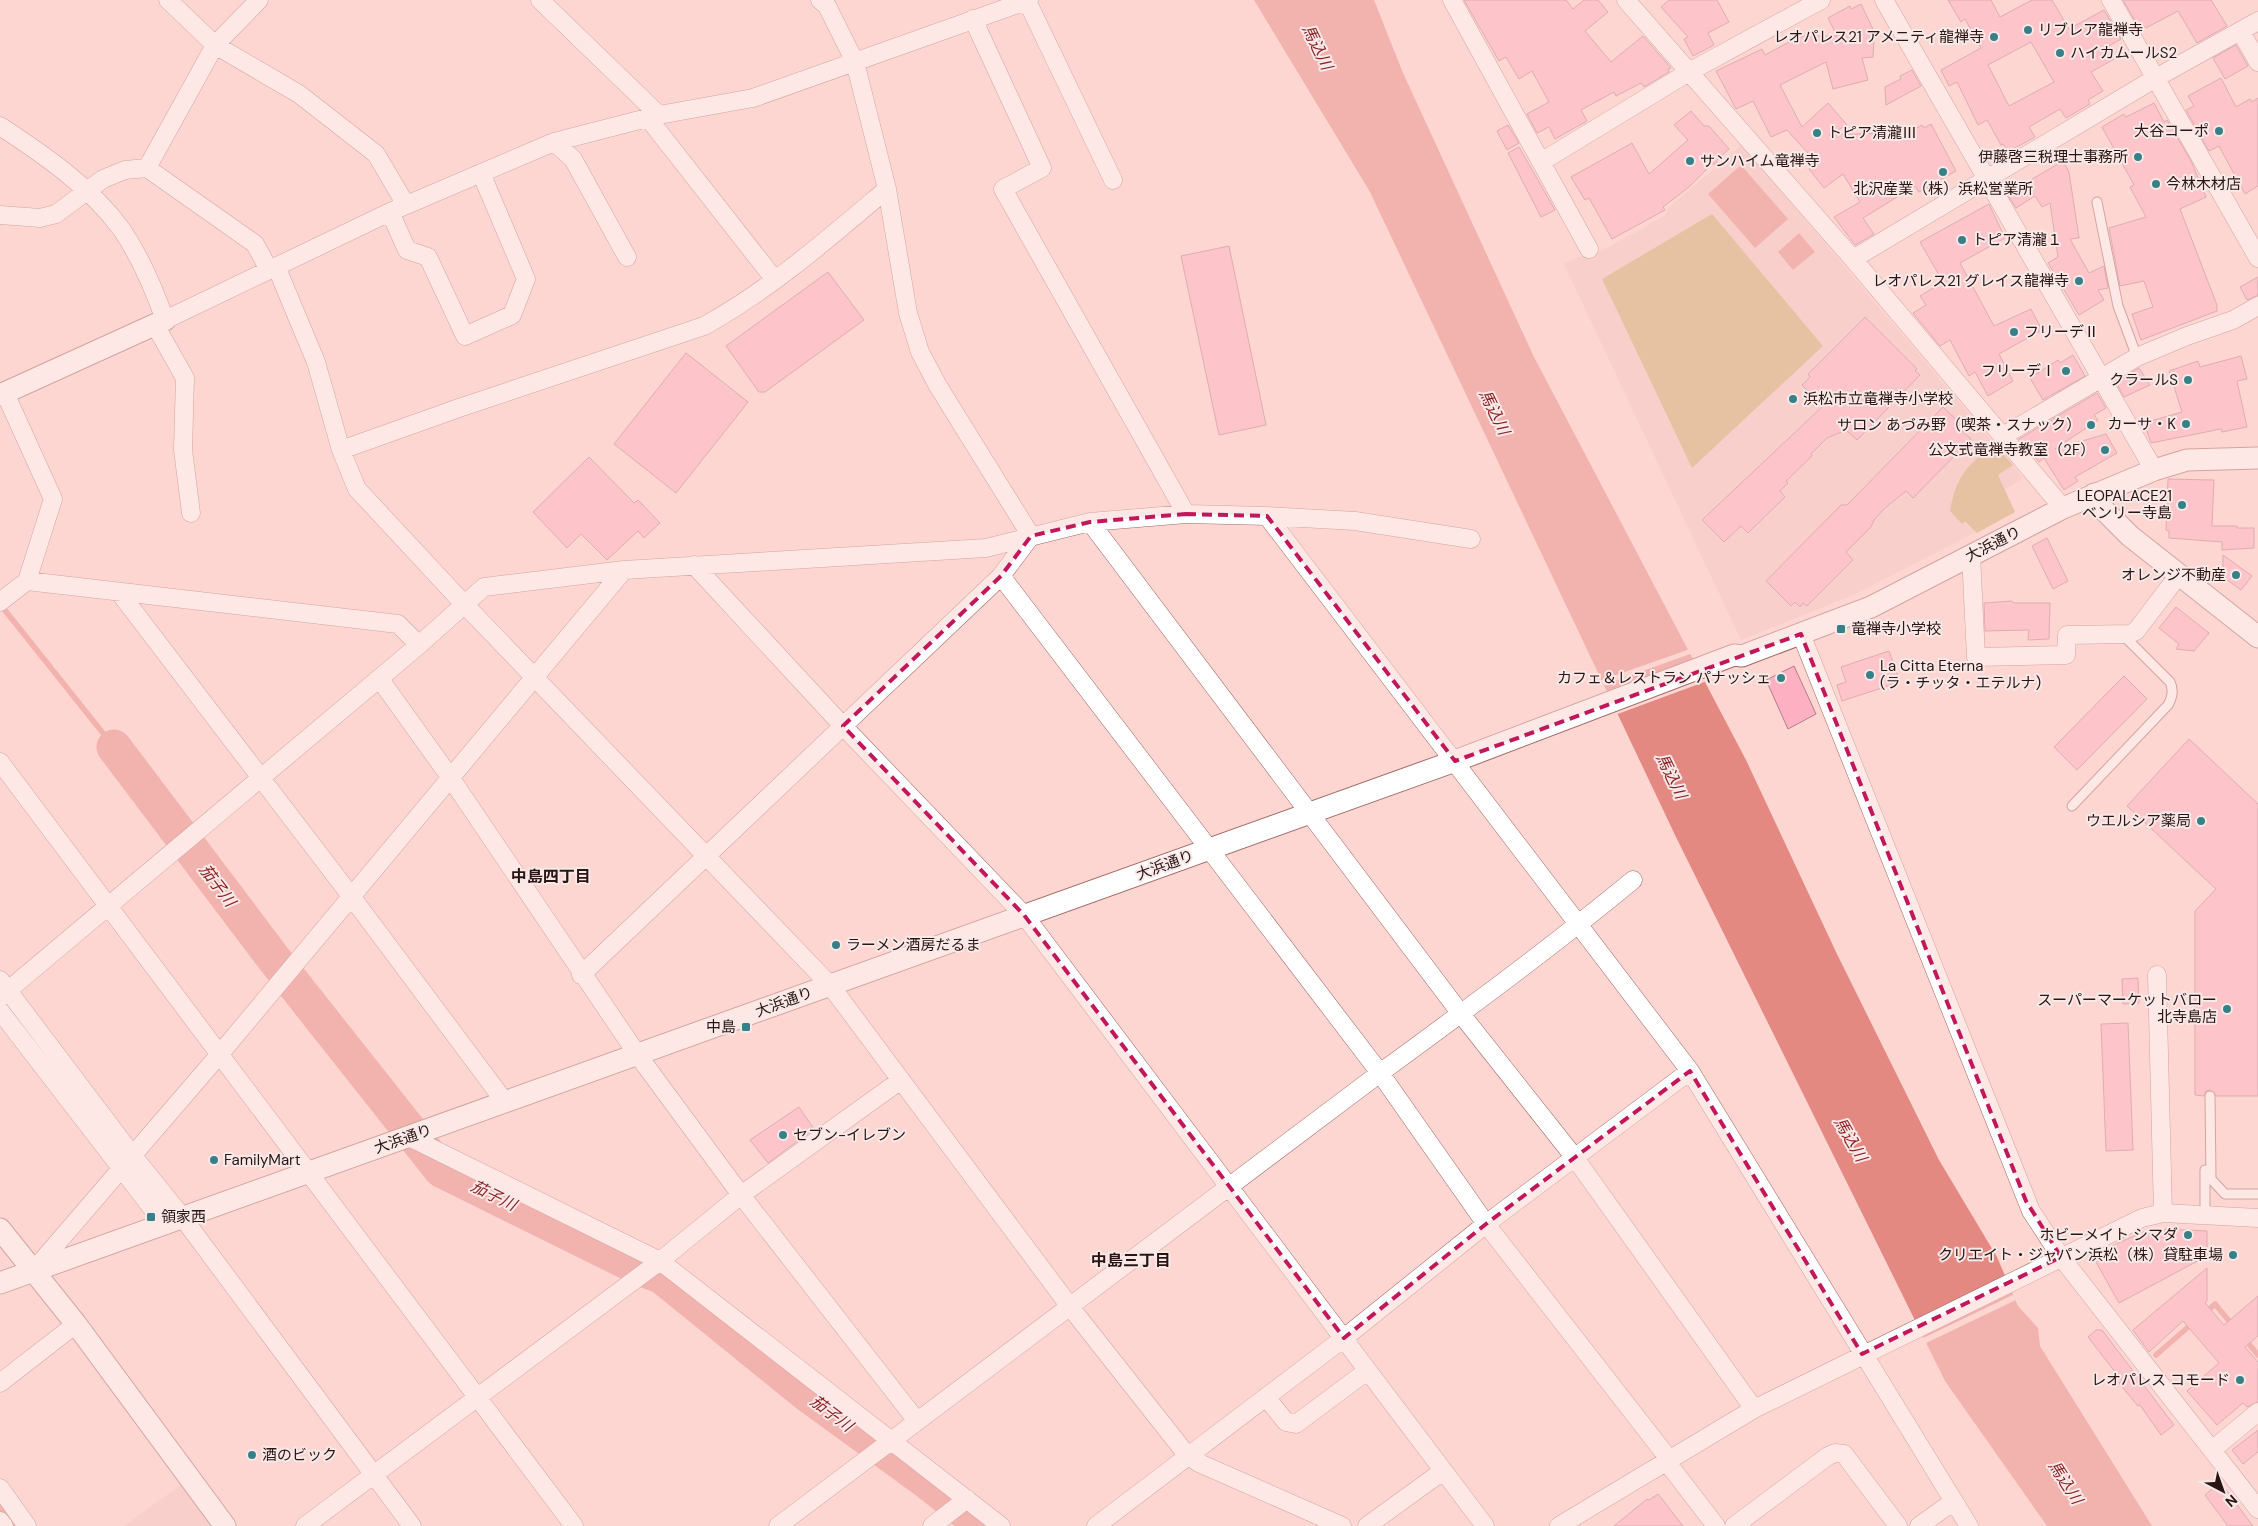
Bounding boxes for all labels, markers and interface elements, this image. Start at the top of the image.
place label: リブレア龍禅寺 [2038,20,2143,40]
water label: 馬込川 [1298,21,1338,75]
marker: リブレア龍禅寺 [2022,24,2034,36]
place label: レオパレス21 アメニティ龍禅寺 [1773,27,1984,47]
marker: レオパレス21 アメニティ龍禅寺 [1988,31,2000,43]
place label: ハイカムールS2 [2070,43,2177,63]
marker: ハイカムールS2 [2054,47,2066,59]
place label: 大谷コーポ [2134,121,2209,141]
place label: トピア清瀧Ⅲ [1827,123,1917,143]
marker: 大谷コーポ [2213,125,2225,137]
marker: トピア清瀧Ⅲ [1811,127,1823,139]
place label: 伊藤啓三税理士事務所 [1978,147,2128,167]
place label: サンハイム竜禅寺 [1700,151,1819,171]
marker: 伊藤啓三税理士事務所 [2132,151,2144,163]
marker: サンハイム竜禅寺 [1684,155,1696,167]
marker: 北沢産業（株）浜松営業所 [1937,166,1949,178]
place label: 今林木材店 [2166,174,2241,194]
marker: 今林木材店 [2150,178,2162,190]
place label: 北沢産業（株）浜松営業所 [1853,179,2033,199]
place label: トピア清瀧１ [1972,230,2062,250]
marker: トピア清瀧１ [1956,234,1968,246]
place label: レオパレス21 グレイス龍禅寺 [1872,271,2069,291]
marker: レオパレス21 グレイス龍禅寺 [2073,275,2085,287]
place label: フリーデⅡ [2024,322,2099,342]
marker: フリーデⅡ [2008,326,2020,338]
place label: フリーデⅠ [1981,361,2056,381]
marker: フリーデⅠ [2060,365,2072,377]
place label: クラールS [2109,370,2178,390]
marker: クラールS [2182,374,2194,386]
water label: 馬込川 [1475,386,1515,440]
place label: 浜松市立竜禅寺小学校 [1803,389,1953,409]
marker: 浜松市立竜禅寺小学校 [1787,393,1799,405]
place label: カーサ・K [2108,414,2176,434]
place label: サロン あづみ野（喫茶・スナック） [1837,415,2081,435]
marker: カーサ・K [2180,418,2192,430]
marker: サロン あづみ野（喫茶・スナック） [2085,419,2097,431]
place label: 公文式竜禅寺教室（2F） [1928,440,2095,460]
marker: 公文式竜禅寺教室（2F） [2099,444,2111,456]
place label: LEOPALACE21 ベンリー寺島 [2077,486,2172,523]
marker: LEOPALACE21 ベンリー寺島 [2176,499,2188,511]
street label: 大浜通り [1962,521,2024,567]
place label: オレンジ不動産 [2121,565,2226,585]
marker: オレンジ不動産 [2230,569,2242,581]
place label: 竜禅寺小学校 [1851,619,1941,639]
marker: 竜禅寺小学校 [1835,623,1847,635]
place label: La Citta Eterna (ラ・チッタ・エテルナ) [1880,656,2041,693]
place label: カフェ＆レストラン パナッシェ [1557,668,1771,688]
marker: La Citta Eterna (ラ・チッタ・エテルナ) [1864,669,1876,681]
marker: カフェ＆レストラン パナッシェ [1775,672,1787,684]
water label: 馬込川 [1652,750,1692,804]
place label: ウエルシア薬局 [2086,811,2191,831]
marker: ウエルシア薬局 [2195,815,2207,827]
street label: 大浜通り [1133,845,1197,885]
water label: 茄子川 [195,860,242,912]
district label: 中島四丁目 [511,866,591,887]
place label: ラーメン酒房だるま [846,935,980,955]
marker: ラーメン酒房だるま [830,939,842,951]
street label: 大浜通り [752,982,816,1022]
place label: スーパーマーケットバロー 北寺島店 [2037,990,2217,1027]
marker: スーパーマーケットバロー 北寺島店 [2221,1003,2233,1015]
place label: 中島 [706,1017,736,1037]
marker: 中島 [740,1021,752,1033]
water label: 馬込川 [1829,1113,1873,1167]
street label: 大浜通り [371,1120,435,1158]
place label: セブン-イレブン [793,1125,906,1145]
marker: セブン-イレブン [777,1129,789,1141]
place label: FamilyMart [224,1150,301,1170]
marker: FamilyMart [208,1154,220,1166]
water label: 茄子川 [468,1175,522,1216]
place label: 領家西 [161,1207,206,1227]
marker: 領家西 [145,1211,157,1223]
place label: ホビーメイト シマダ [2040,1225,2178,1245]
marker: ホビーメイト シマダ [2182,1229,2194,1241]
place label: クリエイト・ジャパン浜松（株）貸駐車場 [1938,1245,2223,1265]
marker: クリエイト・ジャパン浜松（株）貸駐車場 [2227,1249,2239,1261]
district label: 中島三丁目 [1091,1250,1171,1271]
place label: レオパレス コモード [2091,1370,2230,1390]
marker: レオパレス コモード [2234,1374,2246,1386]
water label: 茄子川 [806,1391,859,1437]
place label: 酒のビック [262,1445,337,1465]
marker: 酒のビック [246,1449,258,1461]
water label: 馬込川 [2044,1456,2089,1510]
north arrow [2198,1466,2248,1516]
text: N [2222,1491,2241,1511]

